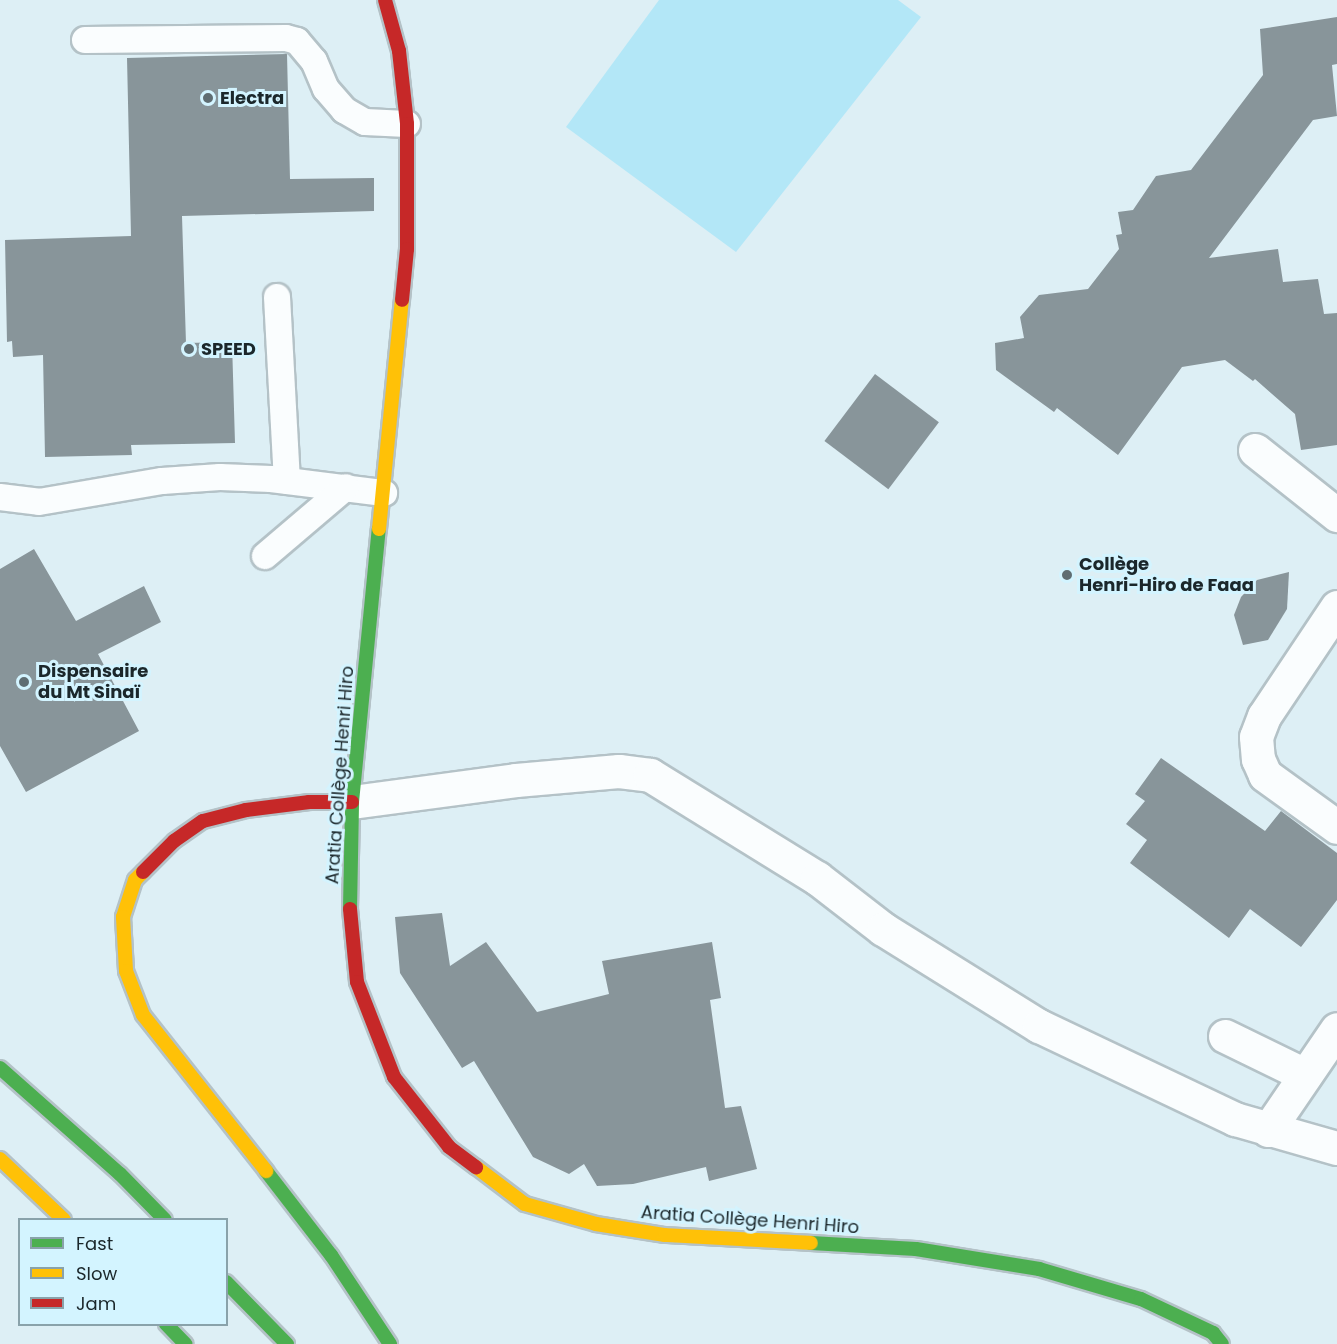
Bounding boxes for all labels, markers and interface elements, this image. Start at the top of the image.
place label: Electra [220,87,284,109]
marker: Electra [201,91,215,105]
place label: SPEED [201,338,256,360]
marker: SPEED [182,342,196,356]
place label: Collège Henri-Hiro de Faaa [1079,554,1254,596]
marker: Collège Henri-Hiro de Faaa [1060,568,1074,582]
place label: Dispensaire du Mt Sinaï [38,661,148,704]
street label: Aratia Collège Henri Hiro [322,665,358,885]
marker: Dispensaire du Mt Sinaï [15,673,33,691]
street label: Aratia Collège Henri Hiro [640,1202,860,1238]
legend [18,1218,228,1326]
text: Fast [76,1231,113,1256]
text: Slow [76,1261,117,1286]
text: Jam [76,1291,116,1316]

